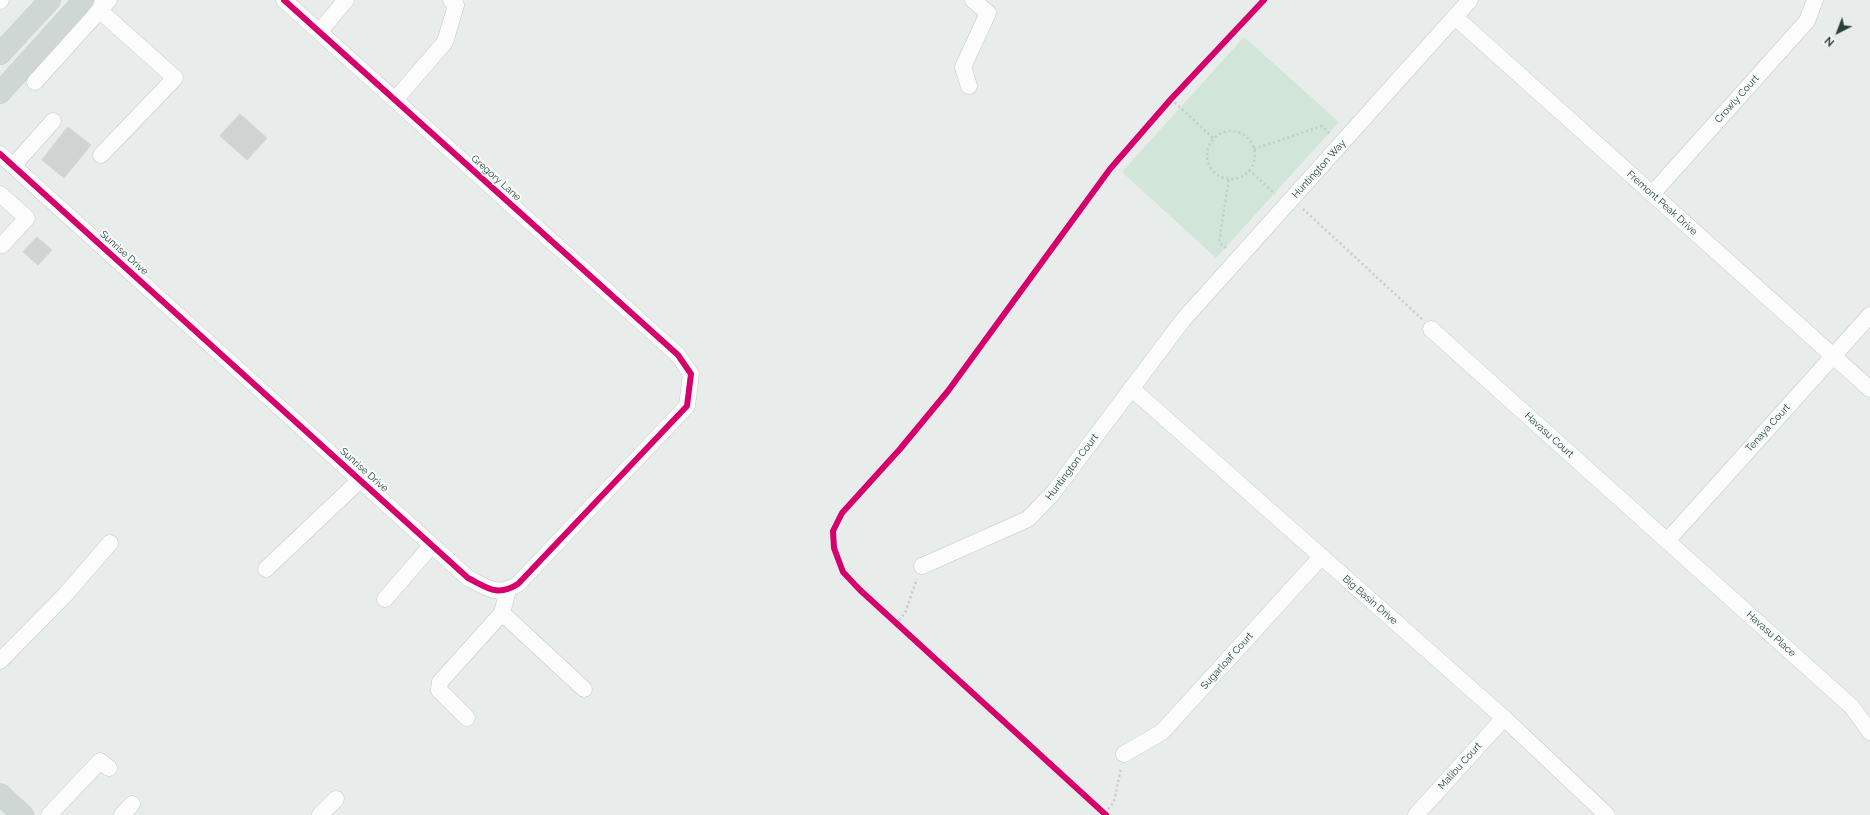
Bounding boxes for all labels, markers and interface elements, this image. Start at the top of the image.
north arrow [1818,12,1858,52]
text: N [1822,34,1837,49]
street label: Crowly Court [1712,73,1762,125]
street label: Huntington Way [1289,137,1349,201]
street label: Gregory Lane [469,152,523,204]
street label: Fremont Peak Drive [1624,168,1700,238]
street label: Sunrise Drive [97,228,151,278]
street label: Tenaya Court [1743,401,1793,455]
street label: Havasu Court [1522,410,1576,460]
street label: Huntington Court [1043,432,1101,502]
street label: Sunrise Drive [337,445,391,495]
street label: Big Basin Drive [1340,573,1400,627]
street label: Havasu Place [1744,609,1798,659]
street label: Sugarloaf Court [1198,630,1256,692]
street label: Malibu Court [1436,740,1484,792]

